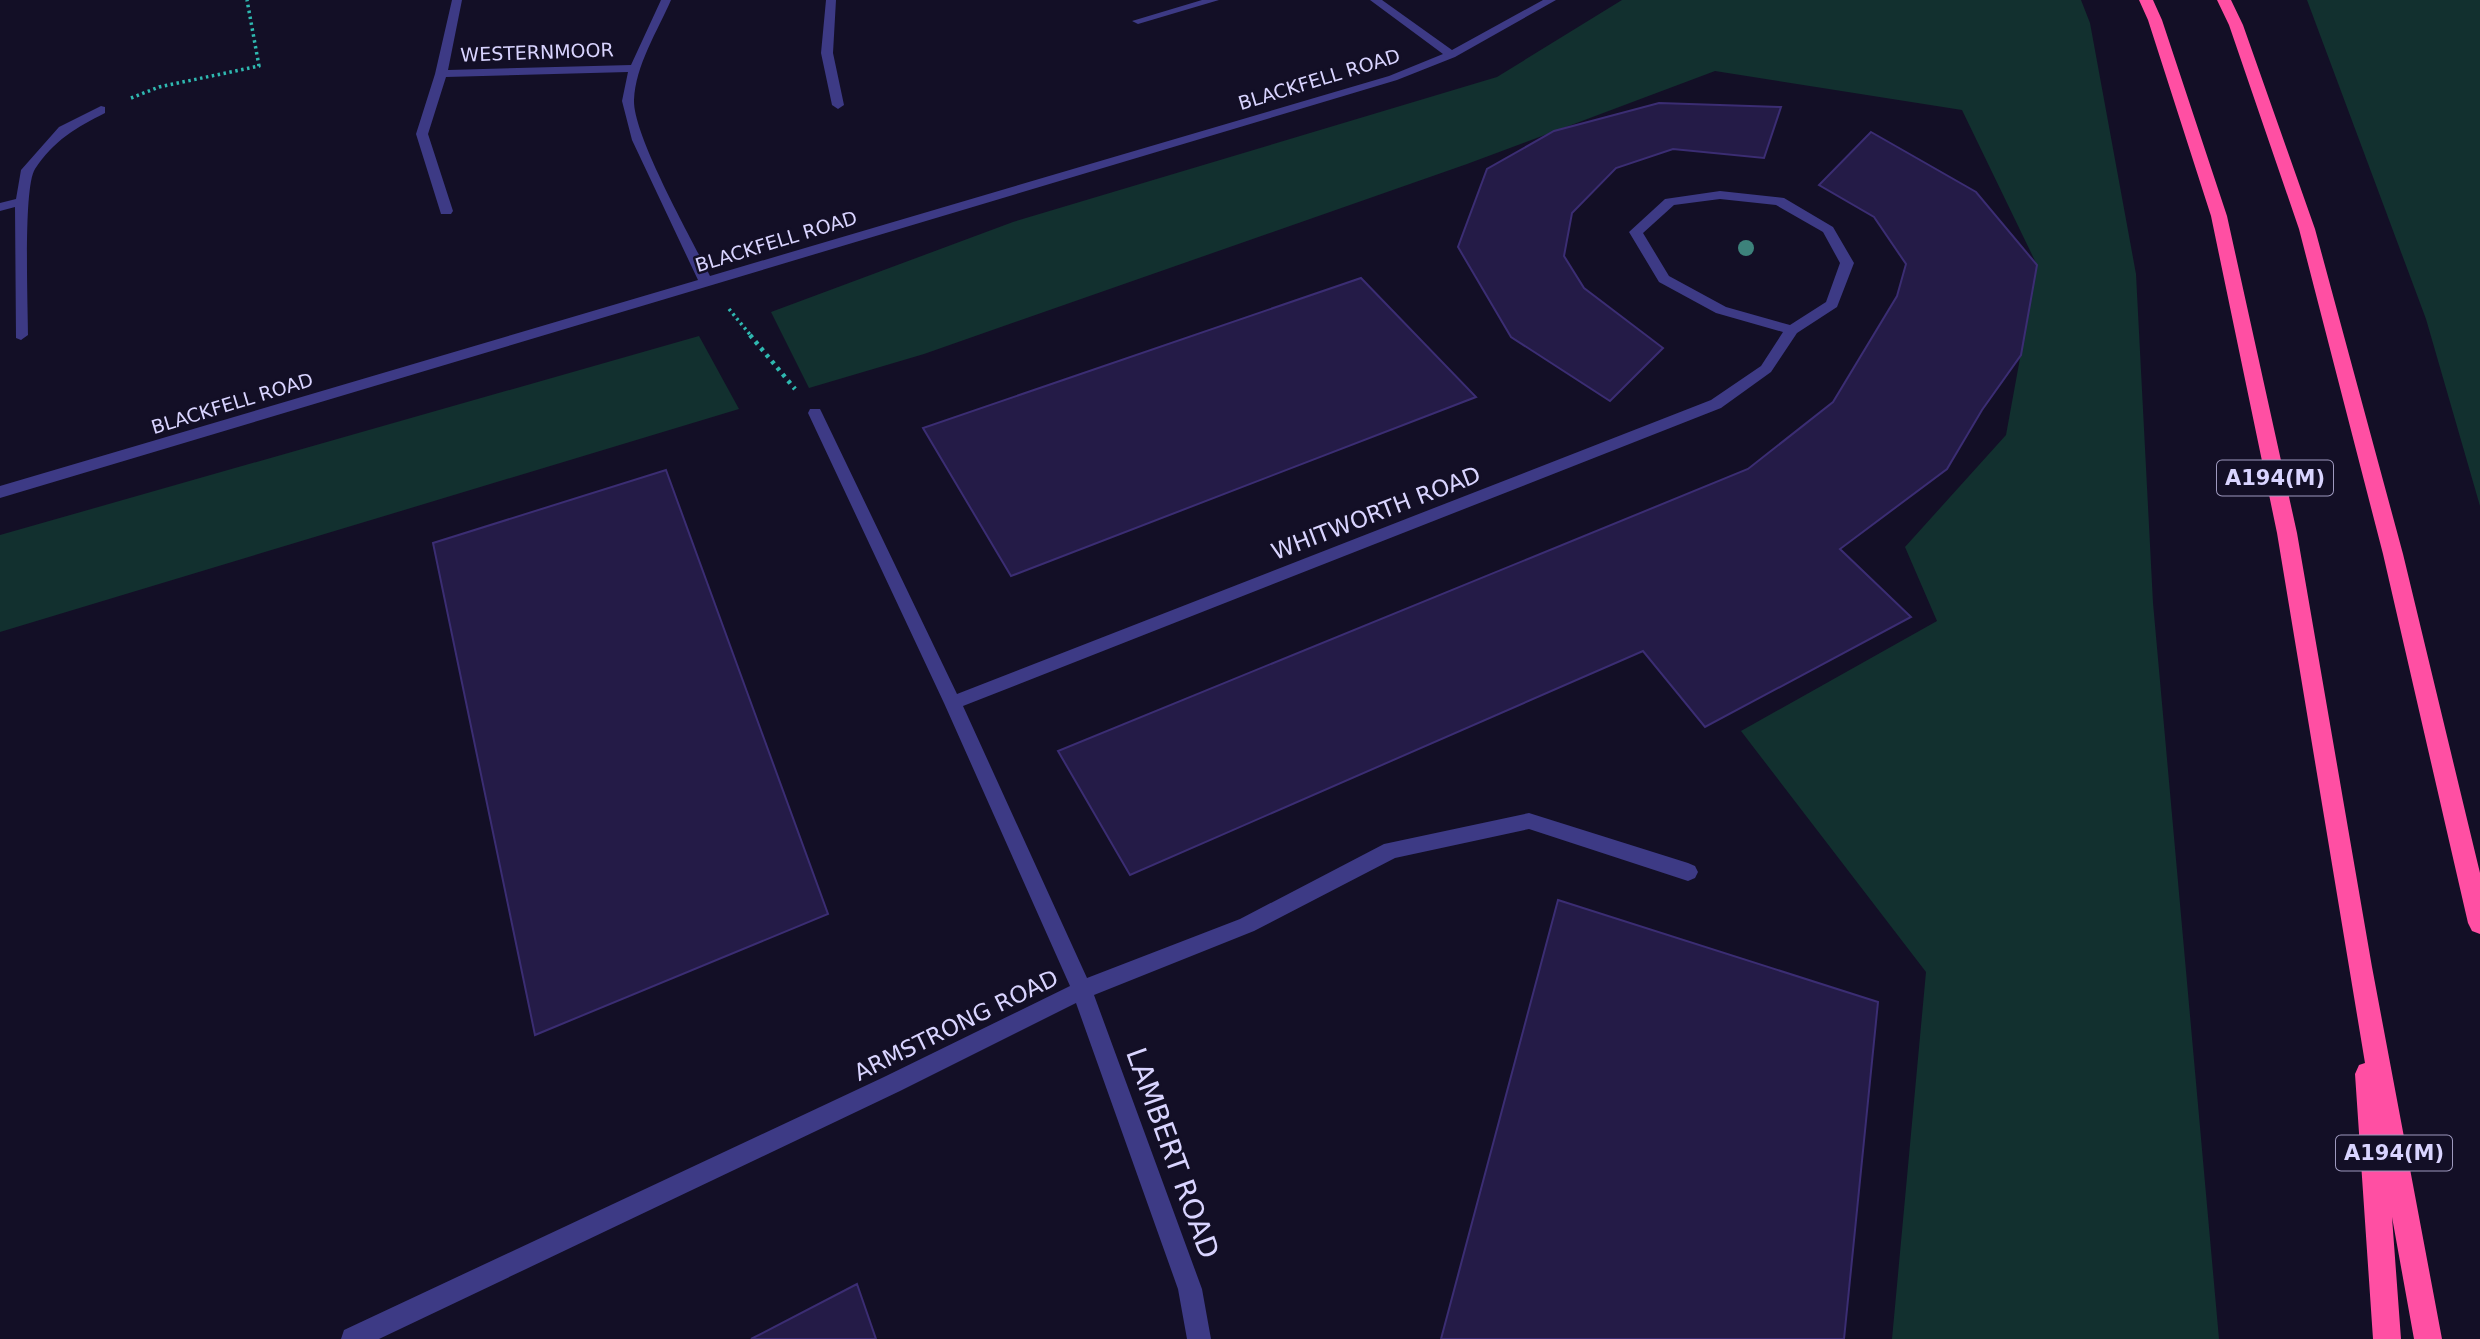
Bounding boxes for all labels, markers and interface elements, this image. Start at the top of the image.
street label: WESTERNMOOR [460,38,614,66]
street label: BLACKFELL ROAD [1235,44,1403,114]
street label: BLACKFELL ROAD [692,206,860,276]
street label: BLACKFELL ROAD [148,368,316,438]
street label: WHITWORTH ROAD [1268,461,1484,565]
road number: A194(M) [2217,461,2333,496]
street label: ARMSTRONG ROAD [850,964,1062,1086]
street label: LAMBERT ROAD [1119,1043,1226,1263]
road number: A194(M) [2336,1136,2452,1170]

